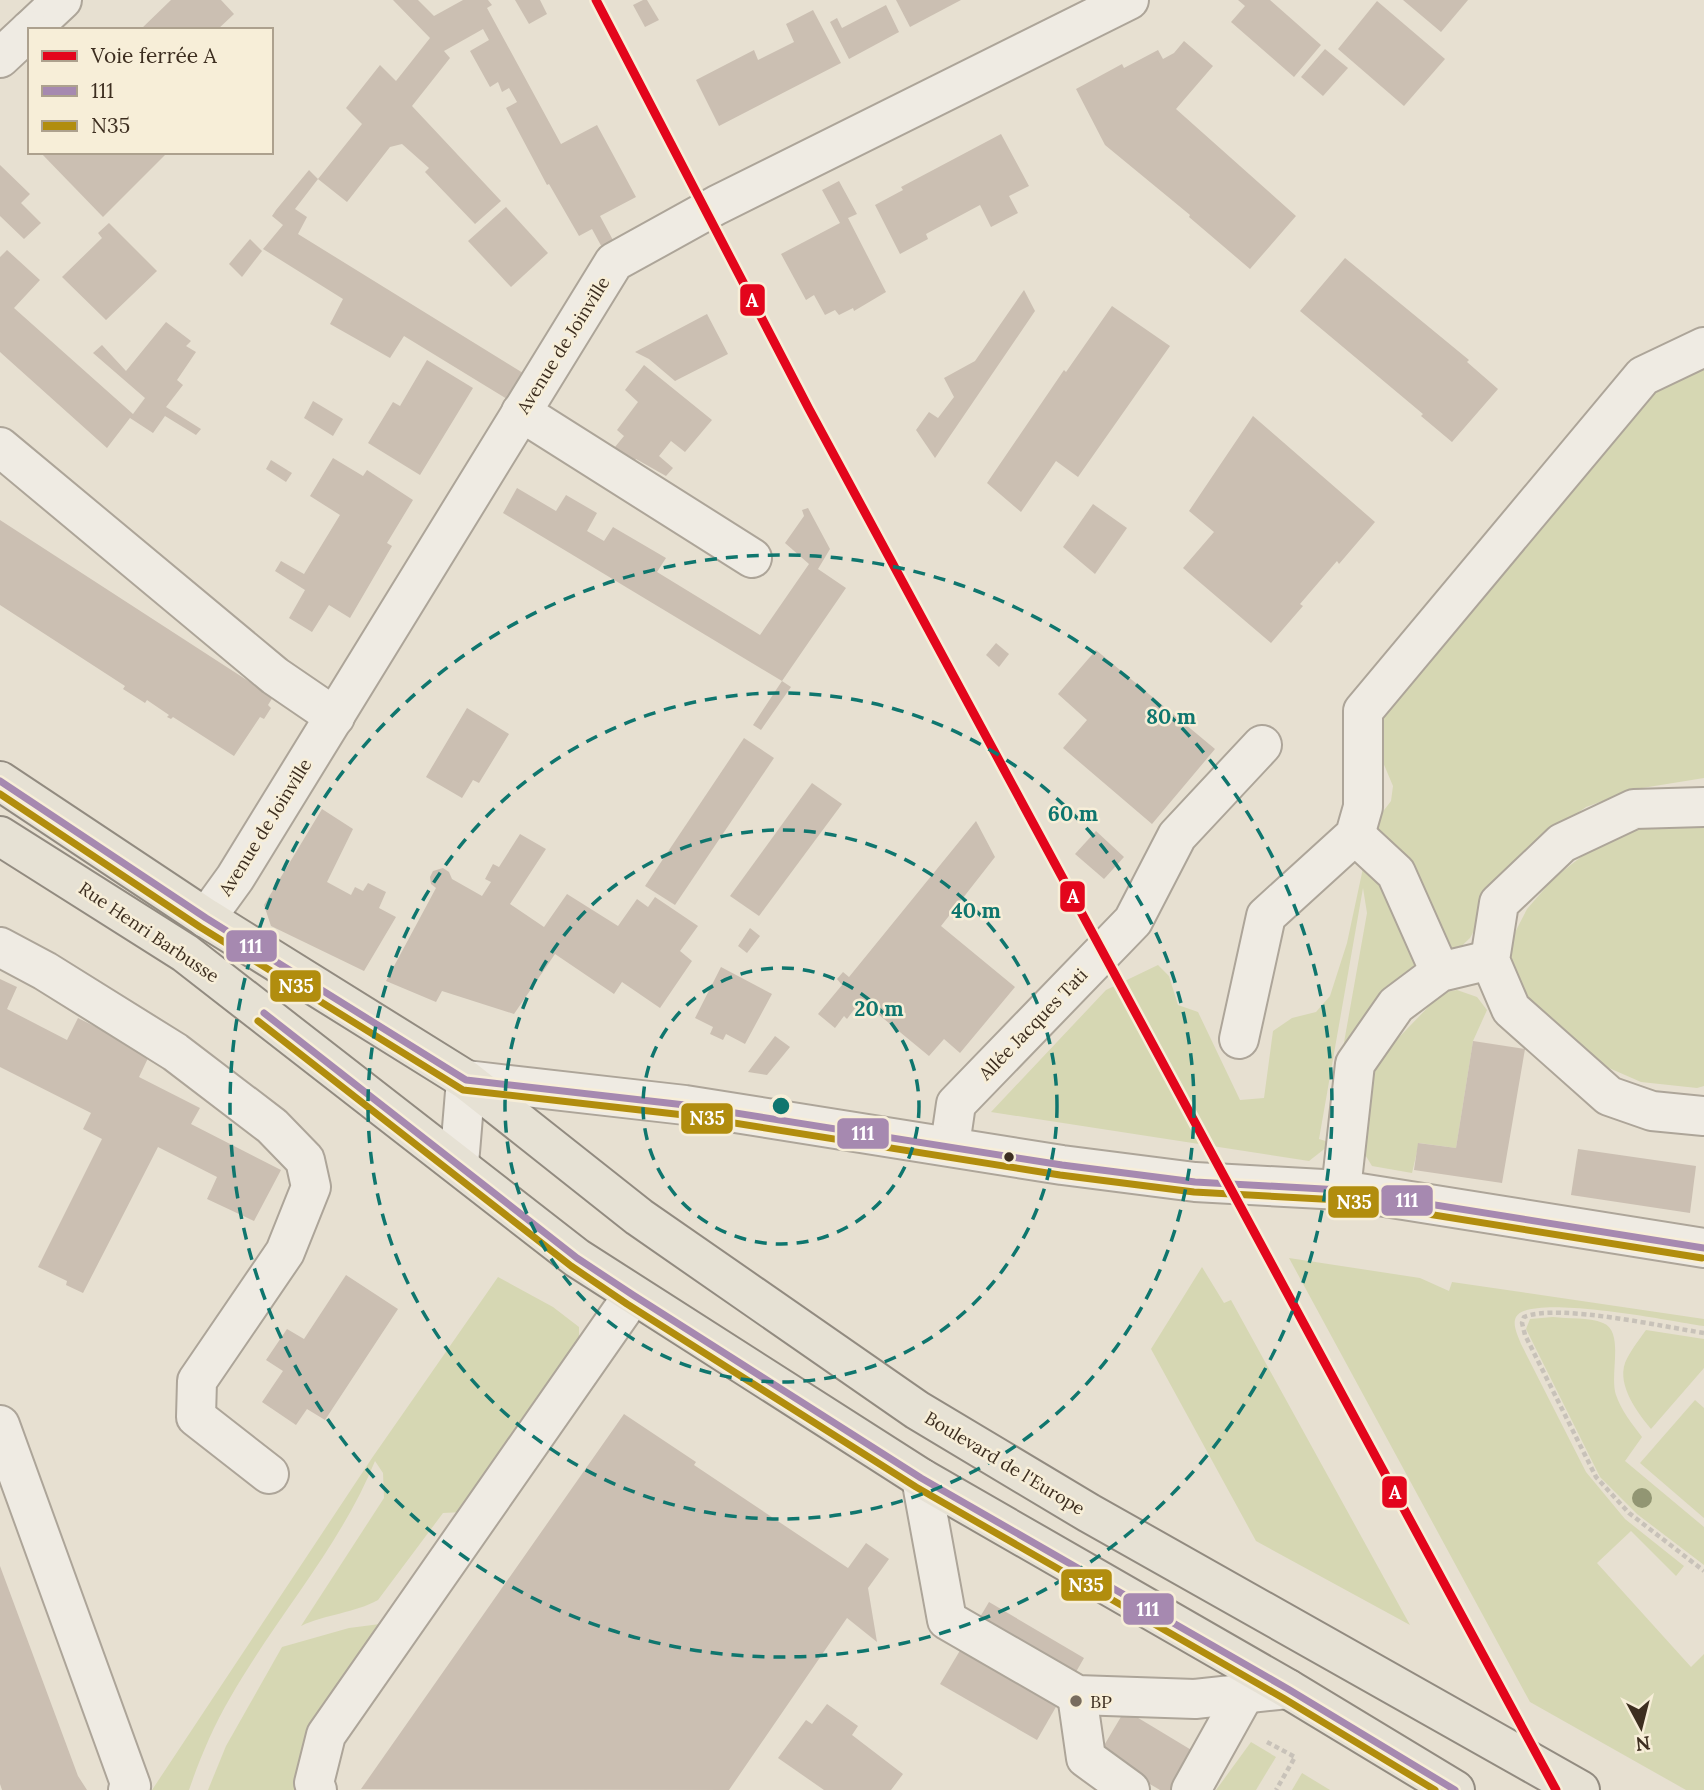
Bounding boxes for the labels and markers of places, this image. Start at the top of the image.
centre of rings [769,1094,793,1118]
unlabelled marker [1002,1150,1016,1164]
place label: BP [1090,1690,1112,1713]
marker: BP [1068,1693,1084,1709]

